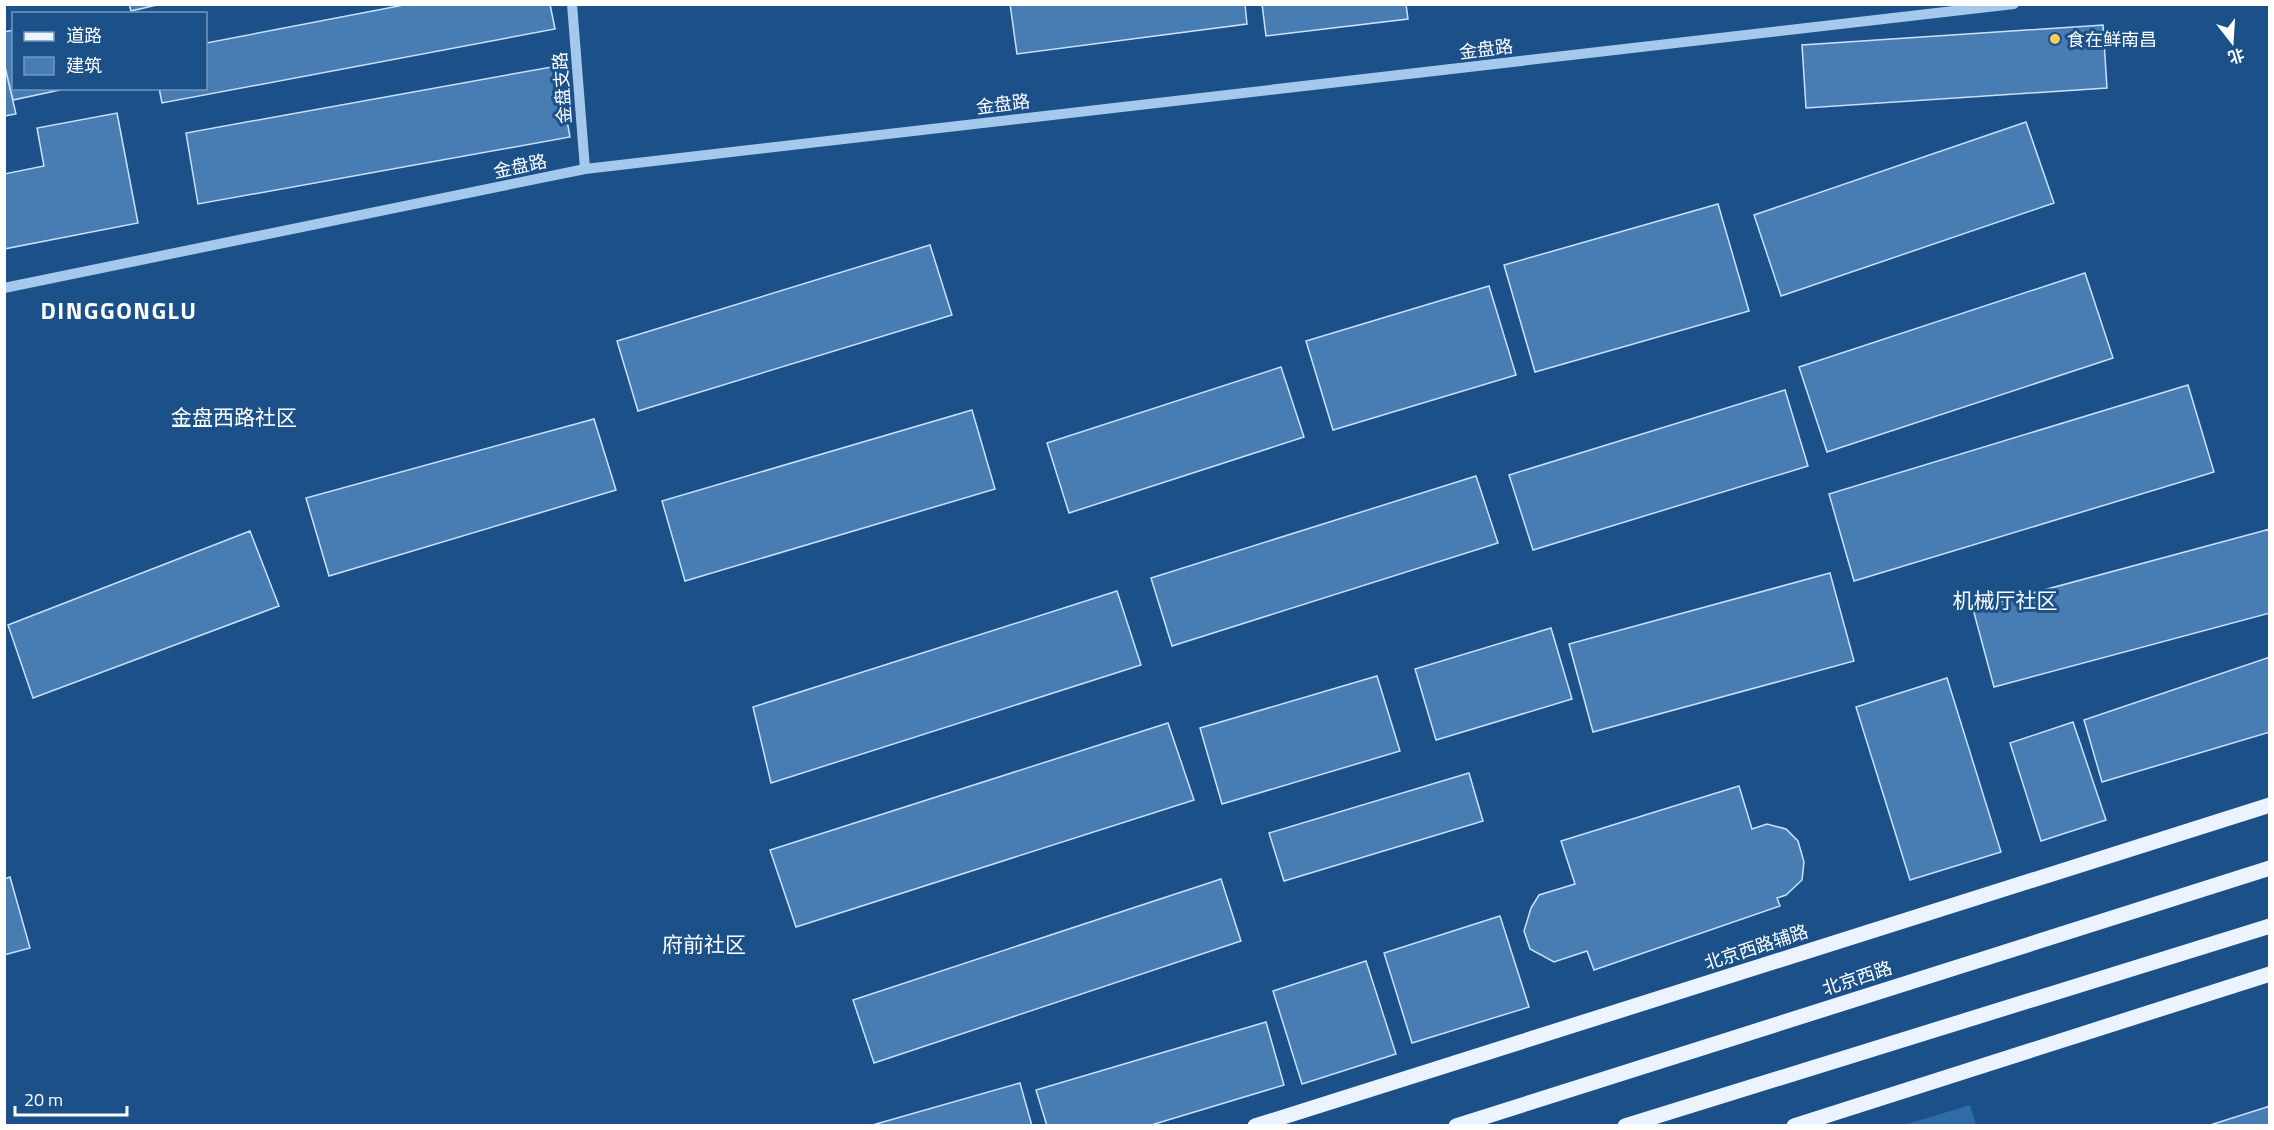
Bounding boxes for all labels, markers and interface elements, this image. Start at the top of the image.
legend [12,12,207,90]
north arrow [2202,12,2262,72]
text: 道路 [66,22,102,49]
place label: 食在鲜南昌 [2067,26,2157,53]
street label: 金盘路 [1458,32,1514,66]
marker: 食在鲜南昌 [2048,32,2062,46]
text: 北 [2225,43,2248,70]
street label: 金盘支路 [546,51,578,125]
text: 建筑 [66,52,102,79]
street label: 金盘路 [975,87,1031,121]
street label: 金盘路 [491,147,549,185]
district label: DINGGONGLU [41,292,197,328]
district label: 金盘西路社区 [171,401,297,433]
district label: 机械厅社区 [1953,584,2058,616]
street label: 北京西路辅路 [1700,917,1812,977]
district label: 府前社区 [662,928,746,960]
street label: 北京西路 [1819,954,1895,1002]
scale bar [15,1079,128,1117]
text: 20 m [24,1086,63,1113]

